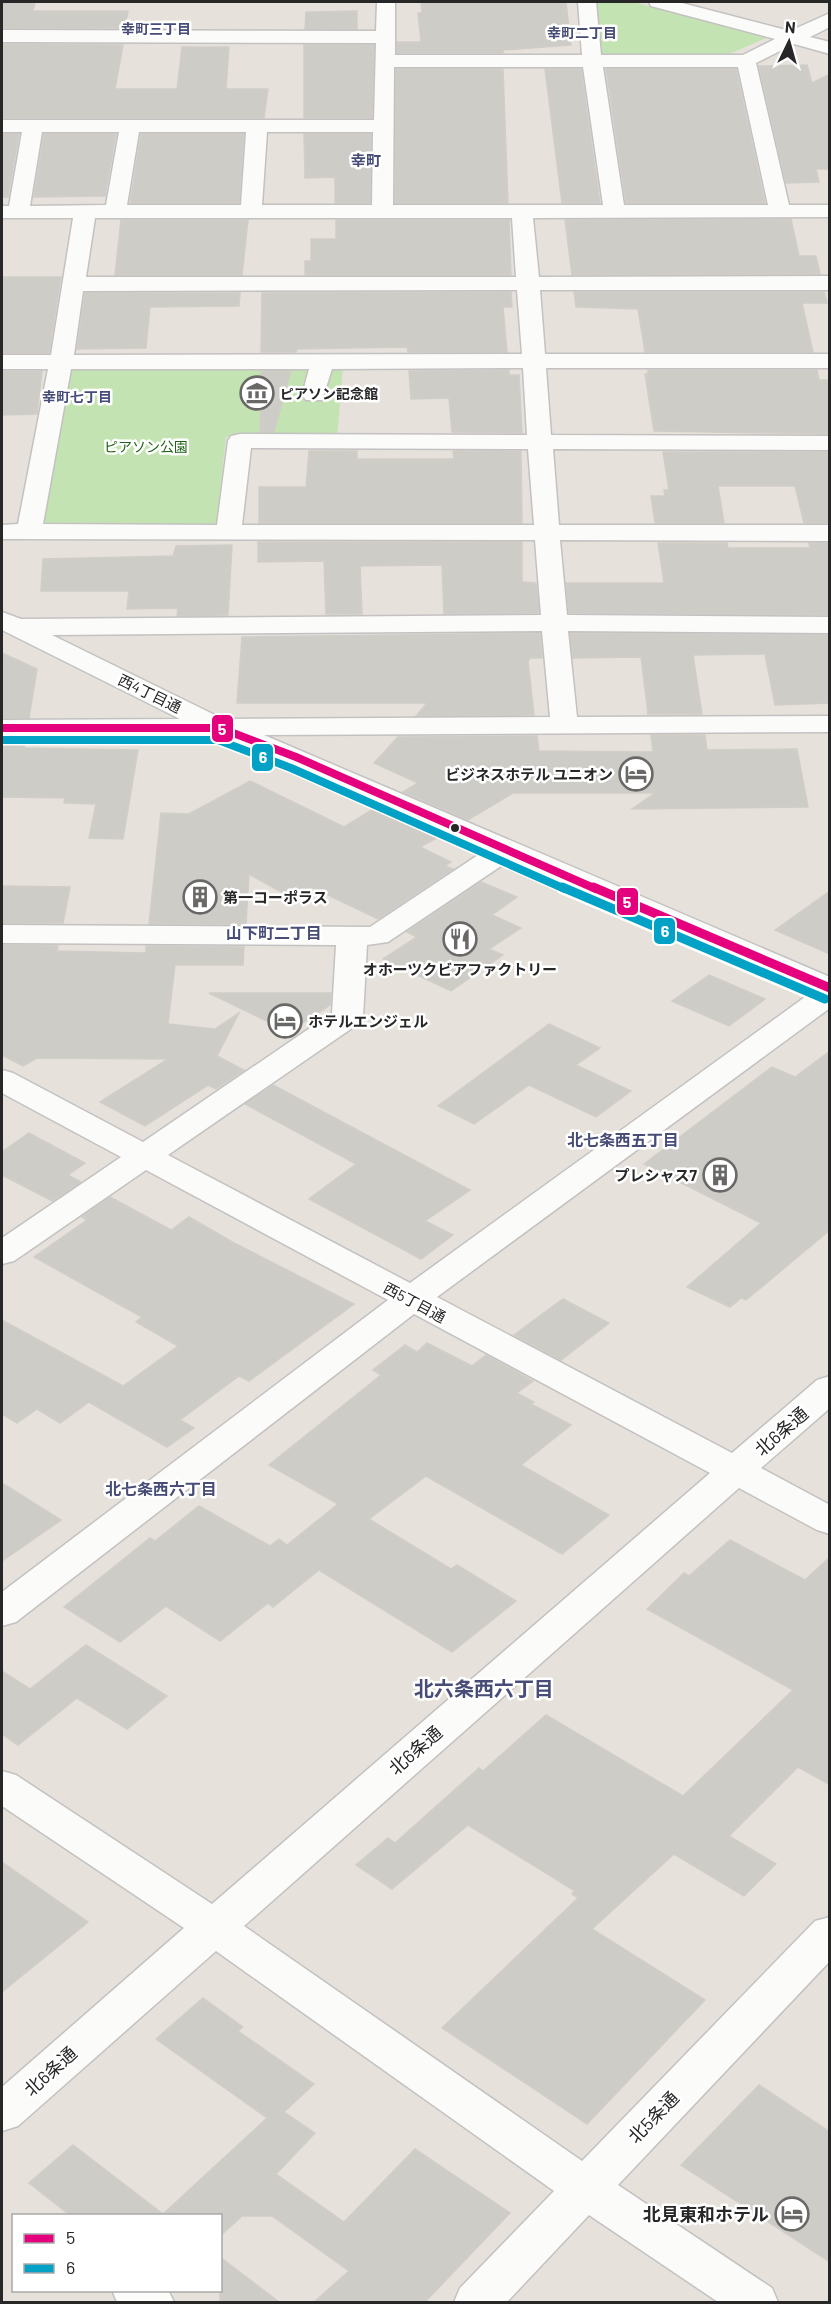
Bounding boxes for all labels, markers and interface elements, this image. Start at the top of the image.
north arrow [759,12,819,72]
text: N [784,17,796,36]
district label: 幸町三丁目 [121,20,191,37]
district label: 幸町二丁目 [547,24,617,41]
district label: 幸町 [351,151,381,169]
museum icon: ピアソン記念館 [239,375,275,411]
place label: ピアソン記念館 [280,385,378,402]
district label: 幸町七丁目 [42,388,112,405]
park label: ピアソン公園 [104,438,188,455]
street label: 西4丁目通 [115,670,185,716]
line badge: 5 [211,714,234,743]
text: 5 [218,719,227,738]
line badge: 6 [251,743,274,772]
text: 6 [259,747,268,766]
hotel icon: ビジネスホテル ユニオン [618,756,654,792]
place label: ビジネスホテル ユニオン [445,765,613,783]
unlabelled marker [449,822,461,834]
building icon: 第一コーポラス [182,879,218,915]
line badge: 5 [616,887,639,916]
place label: 第一コーポラス [223,888,328,906]
text: 5 [623,892,632,911]
line badge: 6 [653,917,676,945]
restaurant icon: オホーツクビアファクトリー [442,921,478,957]
text: 6 [661,921,670,940]
district label: 山下町二丁目 [226,923,322,942]
place label: オホーツクビアファクトリー [363,960,557,978]
hotel icon: ホテルエンジェル [267,1003,303,1039]
place label: ホテルエンジェル [308,1012,428,1030]
district label: 北七条西五丁目 [567,1130,679,1149]
building icon: プレシャス7 [702,1157,738,1193]
place label: プレシャス7 [615,1166,698,1184]
street label: 西5丁目通 [381,1278,449,1326]
street label: 北6条通 [750,1402,812,1460]
district label: 北七条西六丁目 [105,1479,217,1498]
district label: 北六条西六丁目 [414,1676,554,1700]
street label: 北6条通 [384,1721,446,1779]
street label: 北6条通 [19,2042,81,2100]
street label: 北5条通 [623,2087,683,2147]
hotel icon: 北見東和ホテル [774,2196,810,2232]
place label: 北見東和ホテル [643,2203,769,2225]
legend [12,2214,222,2292]
text: 5 [66,2226,75,2248]
text: 6 [66,2256,75,2278]

